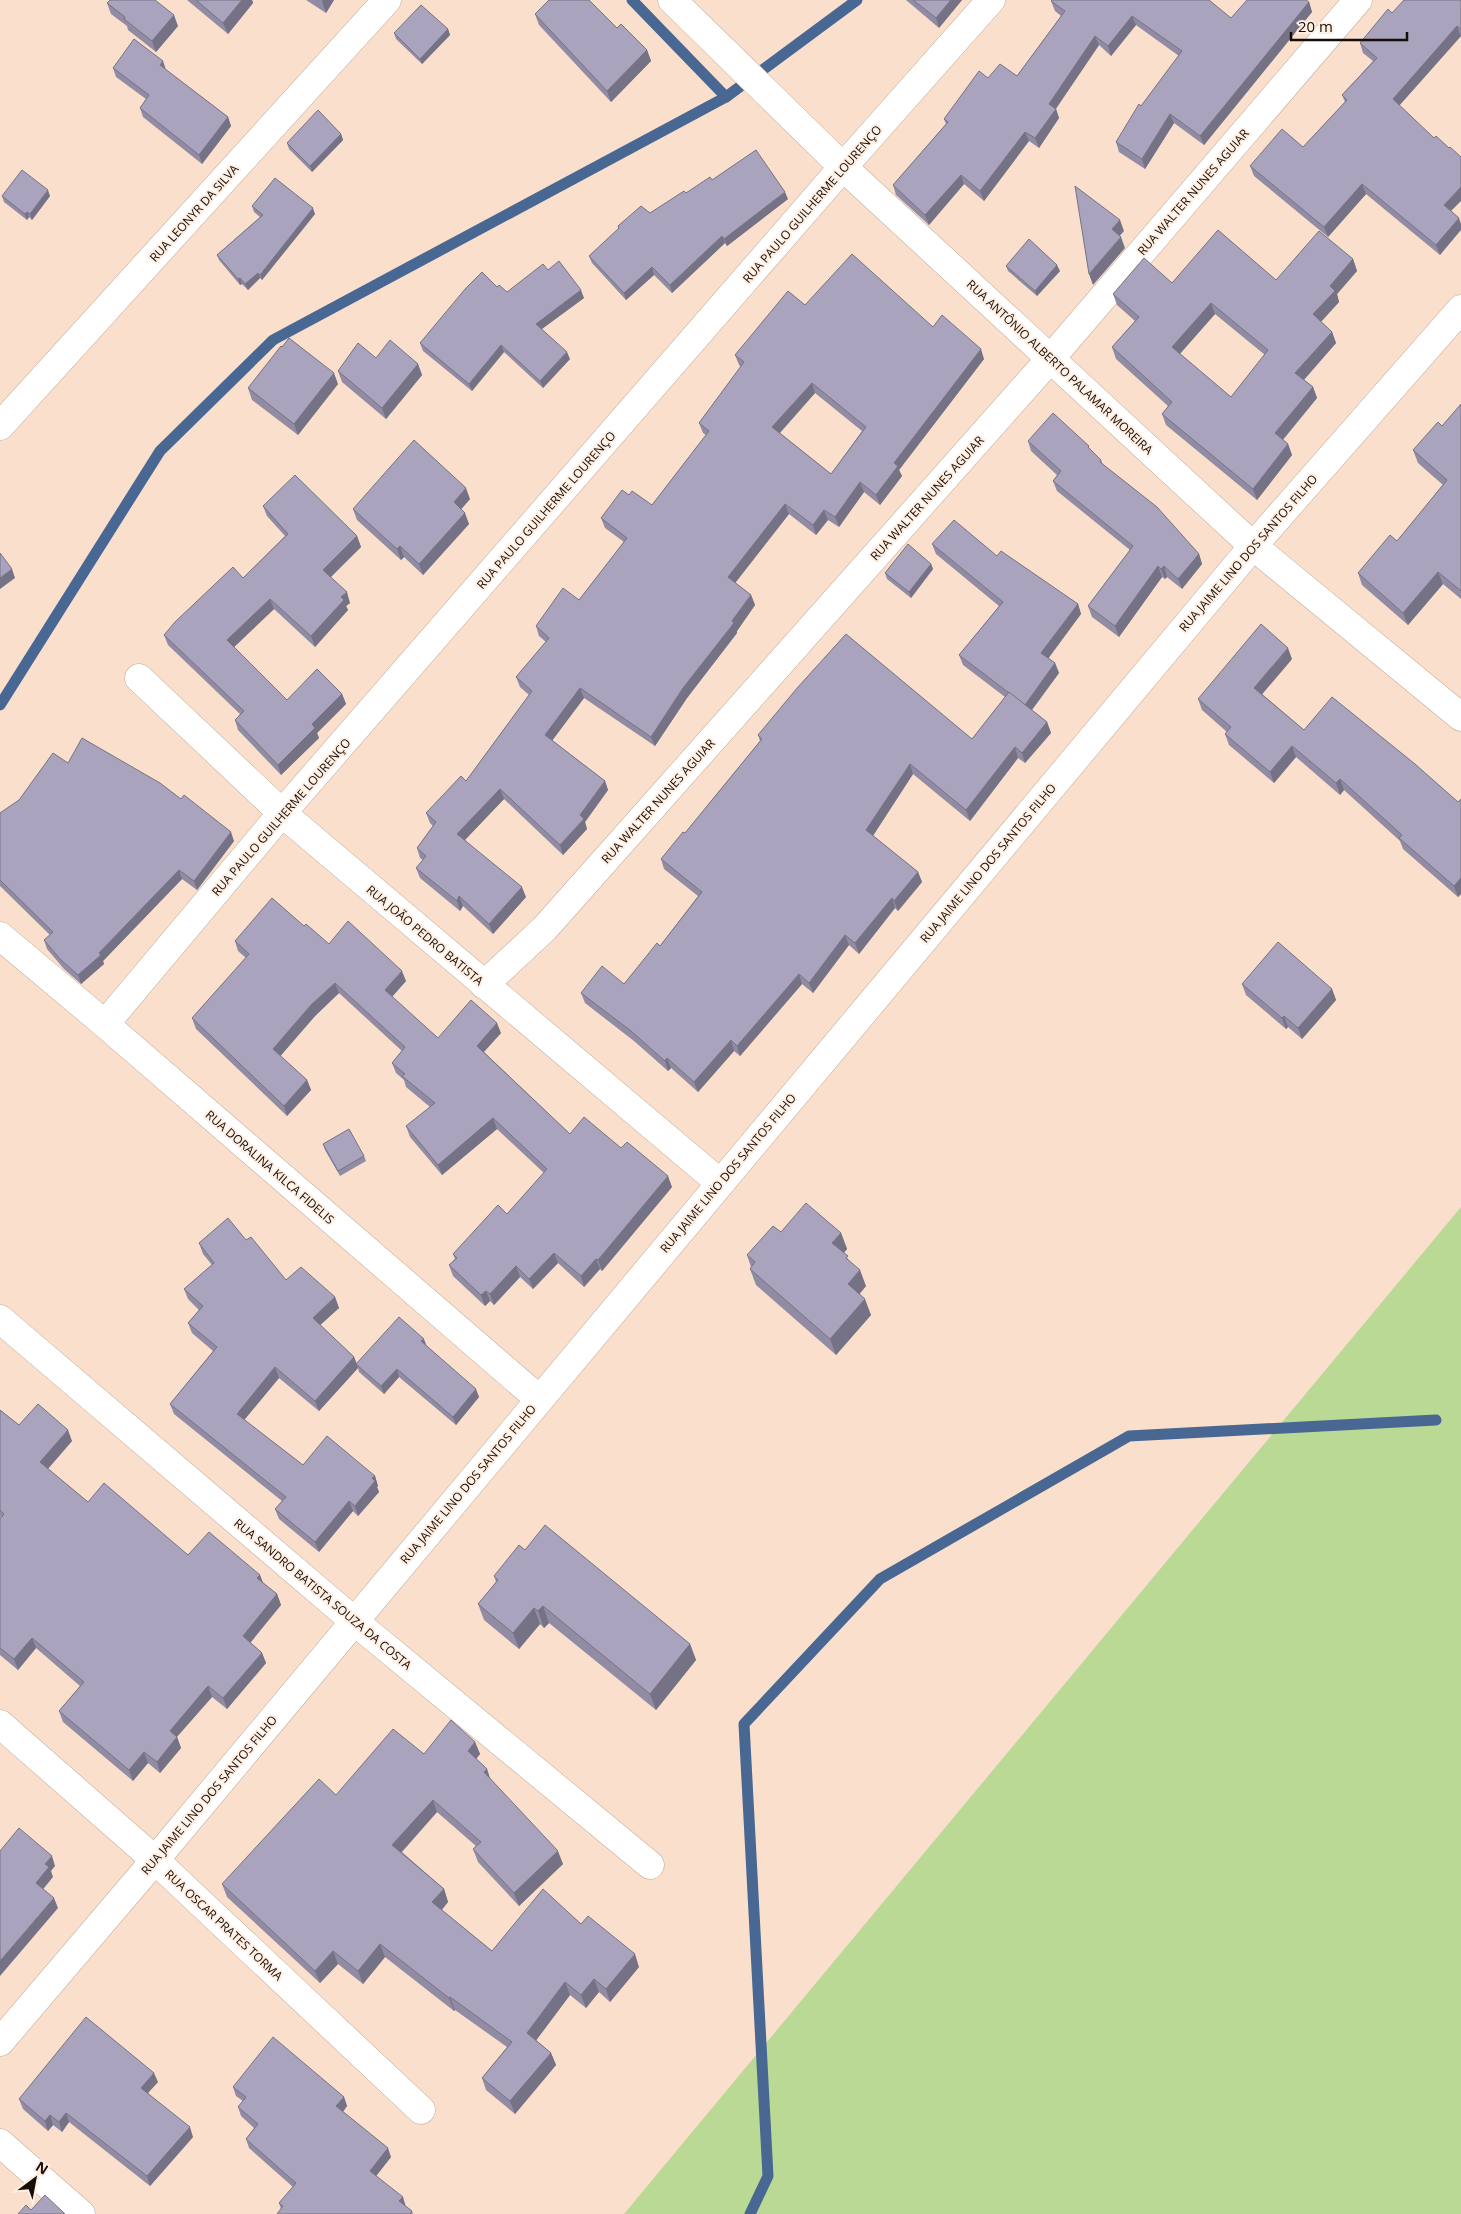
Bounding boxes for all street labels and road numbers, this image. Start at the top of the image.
street label: RUA PAULO GUILHERME LOURENÇO [739,121,885,287]
street label: RUA WALTER NUNES AGUIAR [1133,125,1253,259]
street label: RUA LEONYR DA SILVA [146,160,243,265]
street label: RUA ANTÔNIO ALBERTO PALAMAR MOREIRA [963,276,1157,458]
street label: RUA PAULO GUILHERME LOURENÇO [473,427,619,593]
street label: RUA WALTER NUNES AGUIAR [866,432,988,564]
street label: RUA JAIME LINO DOS SANTOS FILHO [1175,471,1321,635]
street label: RUA PAULO GUILHERME LOURENÇO [208,734,354,900]
street label: RUA WALTER NUNES AGUIAR [597,735,719,867]
street label: RUA JAIME LINO DOS SANTOS FILHO [916,780,1060,946]
street label: RUA JOÃO PEDRO BATISTA [363,881,487,989]
street label: RUA JAIME LINO DOS SANTOS FILHO [656,1090,800,1256]
street label: RUA DORALINA KILCA FIDELIS [202,1106,338,1228]
street label: RUA JAIME LINO DOS SANTOS FILHO [396,1401,540,1567]
street label: RUA SANDRO BATISTA SOUZA DA COSTA [231,1514,416,1674]
street label: RUA JAIME LINO DOS SANTOS FILHO [137,1712,281,1878]
street label: RUA OSCAR PRATES TORMA [161,1866,287,1984]

